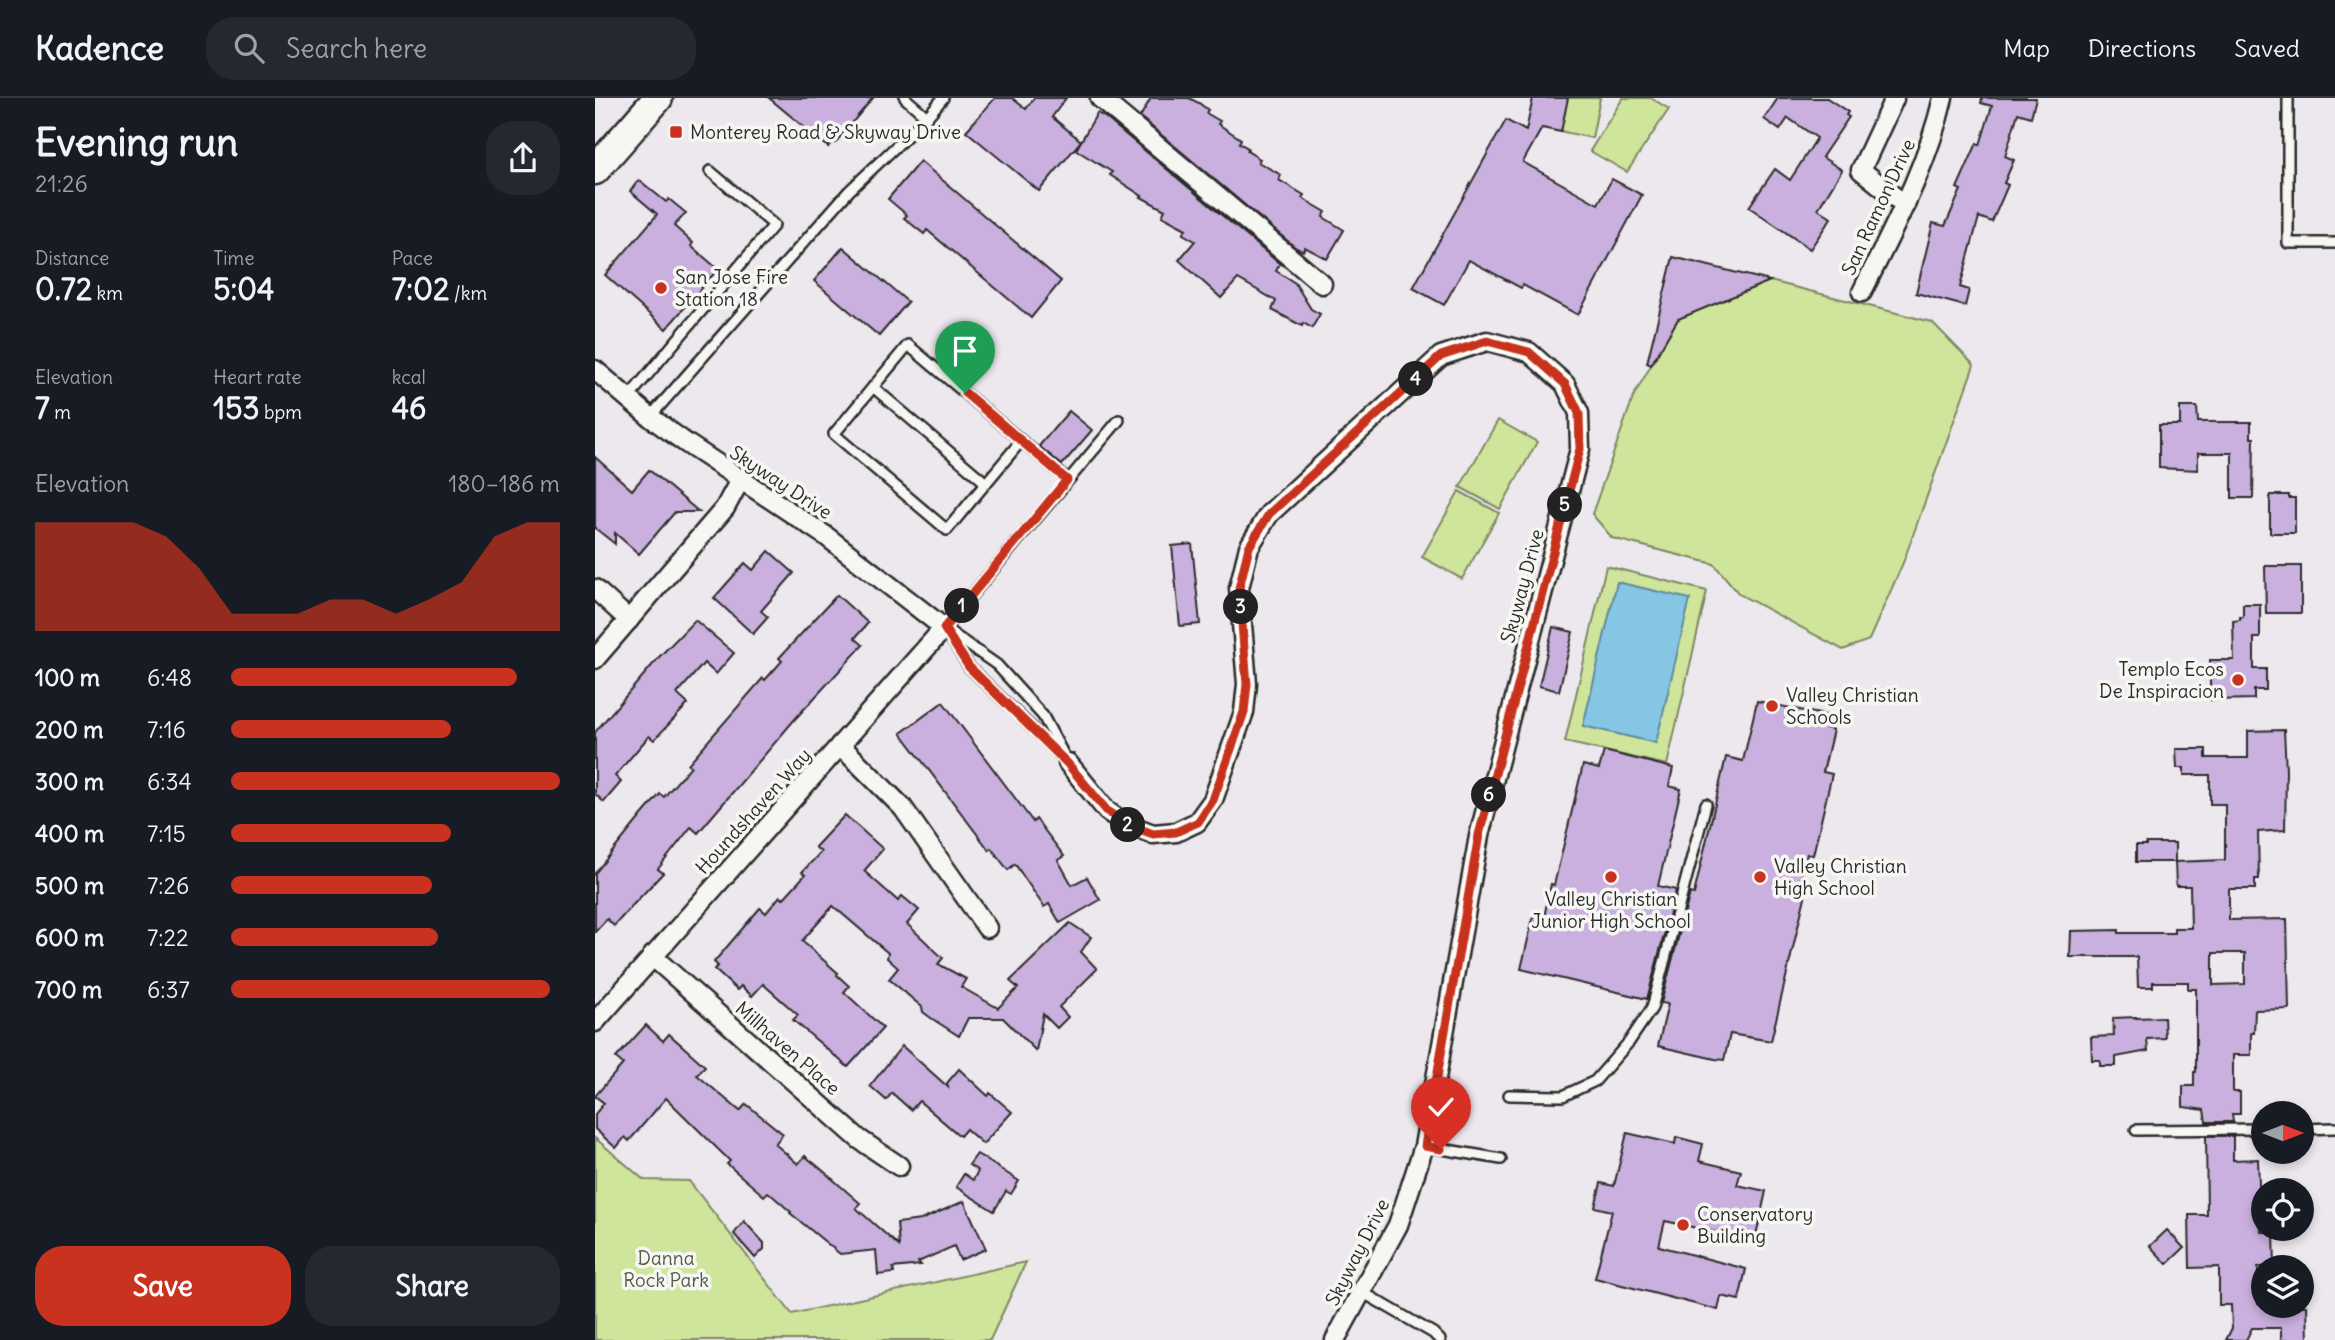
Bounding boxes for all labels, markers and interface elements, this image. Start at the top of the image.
search box [206,17,696,80]
text: Kadence [35,27,164,69]
icon: search [230,29,268,67]
text: Search here [286,32,427,65]
text: Map [2003,33,2050,63]
text: Directions [2088,33,2196,63]
text: Saved [2234,33,2300,63]
text: Evening run [35,119,238,166]
place label: Monterey Road & Skyway Drive [690,120,961,144]
button: share [486,121,560,195]
marker: Monterey Road & Skyway Drive [668,124,684,140]
street label: San Ramon Drive [1836,135,1920,279]
text: 21:26 [35,169,88,198]
text: Distance [35,246,109,270]
text: Time [213,246,254,270]
text: Pace [392,246,433,270]
place label: San Jose Fire Station 18 [675,265,788,311]
text: 0.72 [35,270,92,308]
text: 5:04 [213,270,274,308]
text: 7:02 [392,270,449,308]
marker: San Jose Fire Station 18 [653,280,669,296]
text: km [92,281,123,305]
text: /km [449,281,487,305]
pin [935,321,995,393]
icon: arrive [946,332,984,370]
pin: 4 [1399,362,1433,396]
text: Elevation [35,365,113,389]
text: Heart rate [213,365,301,389]
text: kcal [392,365,426,389]
text: 4 [1410,366,1421,390]
text: 7 [35,389,50,427]
text: 153 [213,389,260,427]
text: 46 [392,389,426,427]
text: m [50,400,71,424]
text: bpm [260,400,302,424]
street label: Skyway Drive [725,440,837,524]
text: Elevation [35,469,129,498]
text: 180–186 m [448,469,560,498]
pin: 5 [1548,488,1583,522]
text: 5 [1559,492,1570,516]
street label: Skyway Drive [1495,526,1549,646]
pin: 1 [945,588,979,624]
pin: 3 [1223,589,1259,624]
text: 1 [958,593,965,617]
text: 3 [1235,594,1246,618]
place label: Templo Ecos De Inspiracion [2099,657,2224,703]
text: 100 m [35,663,100,692]
text: 6:48 [147,663,192,692]
marker: Templo Ecos De Inspiracion [2230,672,2246,688]
place label: Valley Christian Schools [1786,683,1919,729]
marker: Valley Christian Schools [1764,698,1780,714]
text: 200 m [35,715,104,744]
text: 7:16 [147,715,186,744]
street label: Houndshaven Way [690,743,816,879]
text: 300 m [35,767,104,796]
text: 6:34 [147,767,192,796]
pin: 6 [1471,778,1507,812]
text: 6 [1483,782,1494,806]
pin: 2 [1111,808,1145,842]
text: 2 [1122,812,1133,836]
text: 400 m [35,819,104,848]
text: 7:15 [147,819,186,848]
place label: Valley Christian High School [1774,854,1907,900]
marker: Valley Christian Junior High School [1603,869,1619,885]
marker: Valley Christian High School [1752,869,1768,885]
text: 500 m [35,871,104,900]
text: 7:26 [147,871,189,900]
place label: Valley Christian Junior High School [1531,887,1691,933]
text: 600 m [35,923,104,952]
text: 7:22 [147,923,189,952]
text: 700 m [35,975,102,1004]
text: 6:37 [147,975,190,1004]
street label: Millhaven Place [731,996,845,1100]
pin [1411,1077,1471,1149]
icon: check [1422,1088,1460,1126]
north arrow [2251,1101,2313,1164]
map controls [2251,1101,2314,1318]
button: locate [2251,1178,2314,1241]
street label: Skyway Drive [1320,1194,1394,1310]
place label: Conservatory Building [1697,1202,1813,1248]
marker: Conservatory Building [1675,1217,1691,1233]
button: Save [35,1246,291,1326]
button: Share [305,1246,560,1326]
park label: Danna Rock Park [623,1246,709,1292]
button: layers [2251,1255,2314,1318]

